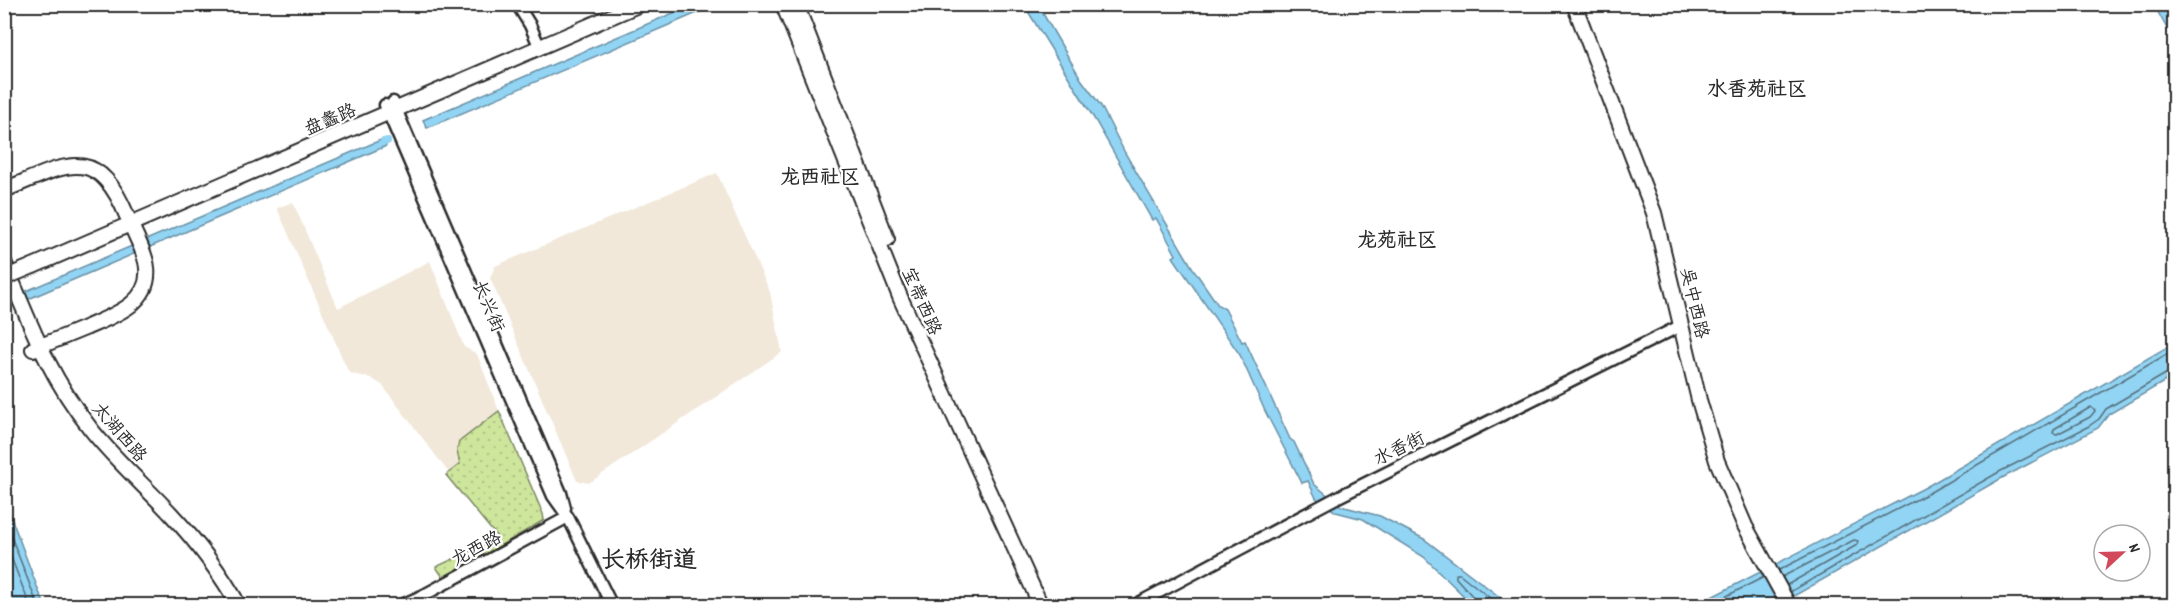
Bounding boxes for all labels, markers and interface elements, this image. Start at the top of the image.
district label: 水香苑社区 [1707,77,1807,105]
street label: 盘蠡路 [301,99,361,143]
district label: 龙西社区 [780,165,860,193]
district label: 龙苑社区 [1357,228,1437,256]
street label: 宝带西路 [894,264,946,340]
street label: 吴中西路 [1672,266,1713,341]
street label: 长兴街 [465,277,509,337]
street label: 太湖西路 [85,398,151,469]
street label: 水香街 [1370,427,1430,473]
north arrow [2092,523,2152,583]
street label: 龙西路 [447,526,507,574]
text: N [2121,540,2146,556]
district label: 长桥街道 [601,545,697,579]

